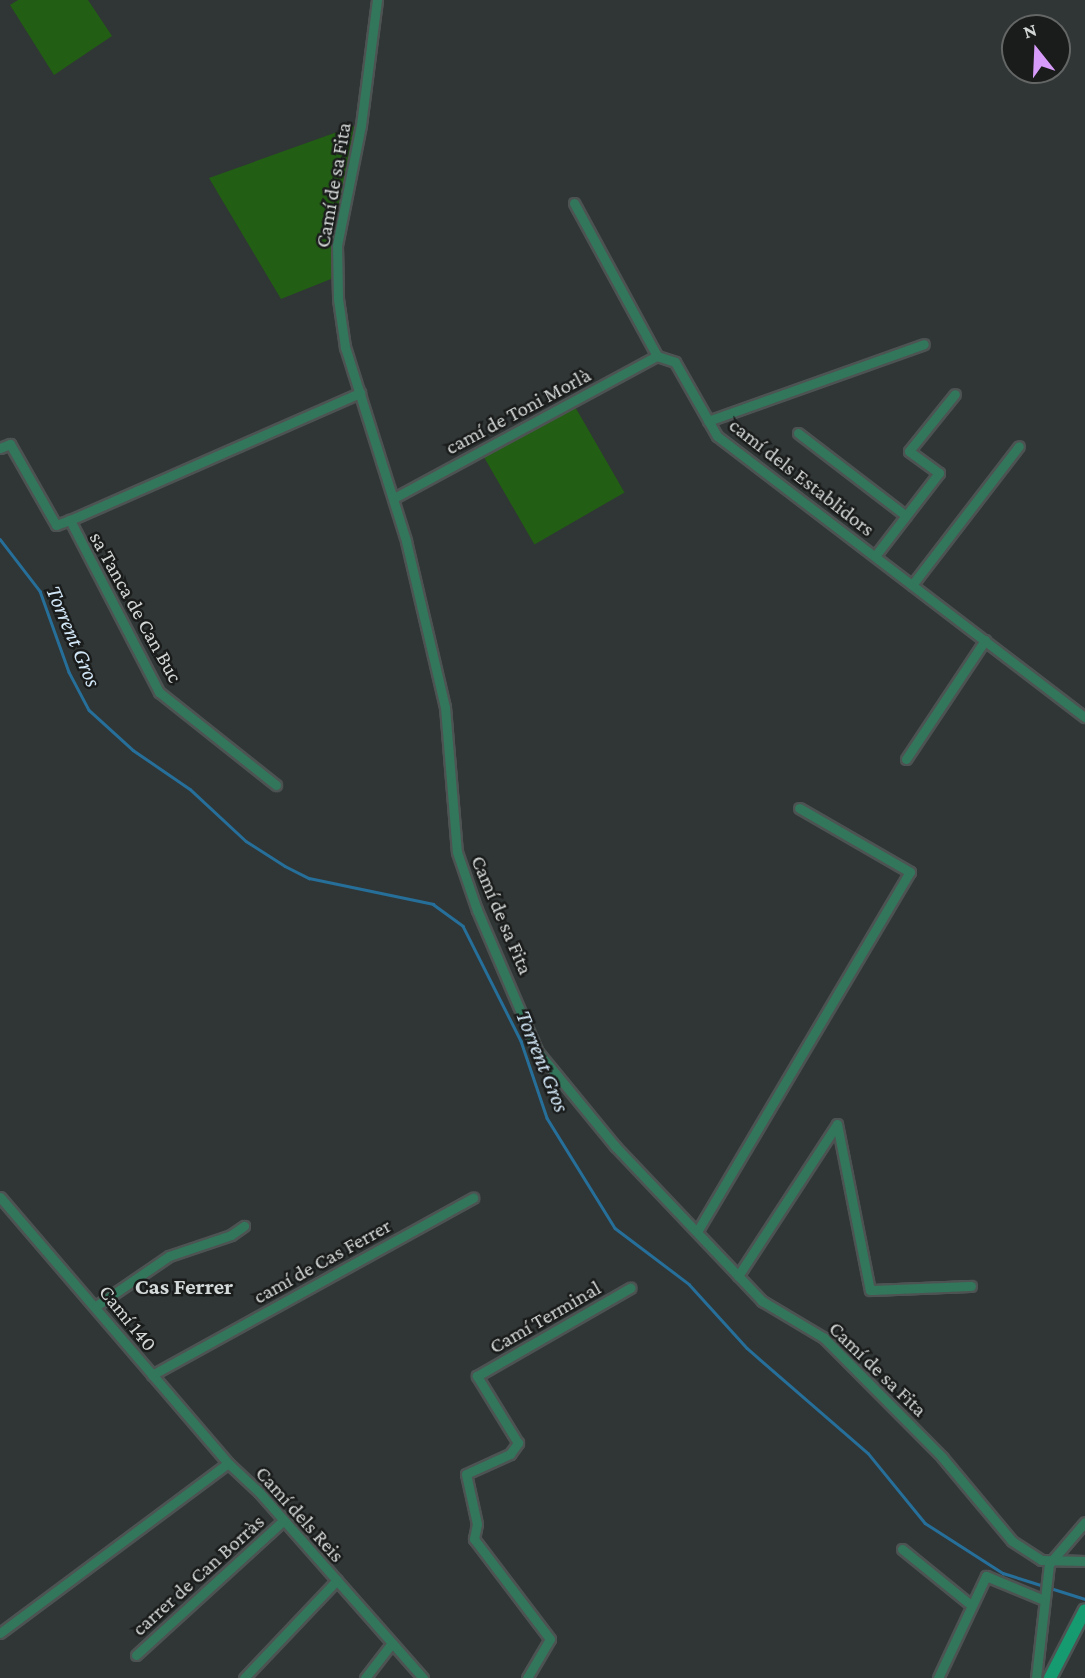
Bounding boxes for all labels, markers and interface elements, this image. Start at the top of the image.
north arrow [1001,14,1071,84]
text: N [1021,18,1039,42]
street label: Camí de sa Fita [310,120,356,250]
street label: camí de Toni Morlà [441,362,595,460]
street label: camí dels Establidors [724,412,880,542]
street label: sa Tanca de Can Buc [84,527,188,687]
water label: Torrent Gros [40,581,108,691]
street label: Camí de sa Fita [466,852,538,978]
water label: Torrent Gros [510,1006,576,1116]
street label: camí de Cas Ferrer [249,1213,395,1309]
district label: Cas Ferrer [135,1272,233,1300]
street label: Camí Terminal [485,1275,605,1359]
street label: Camí 140 [94,1280,162,1356]
street label: Camí de sa Fita [824,1316,932,1422]
street label: Camí dels Reis [250,1461,350,1567]
street label: carrer de Can Borràs [127,1509,269,1641]

